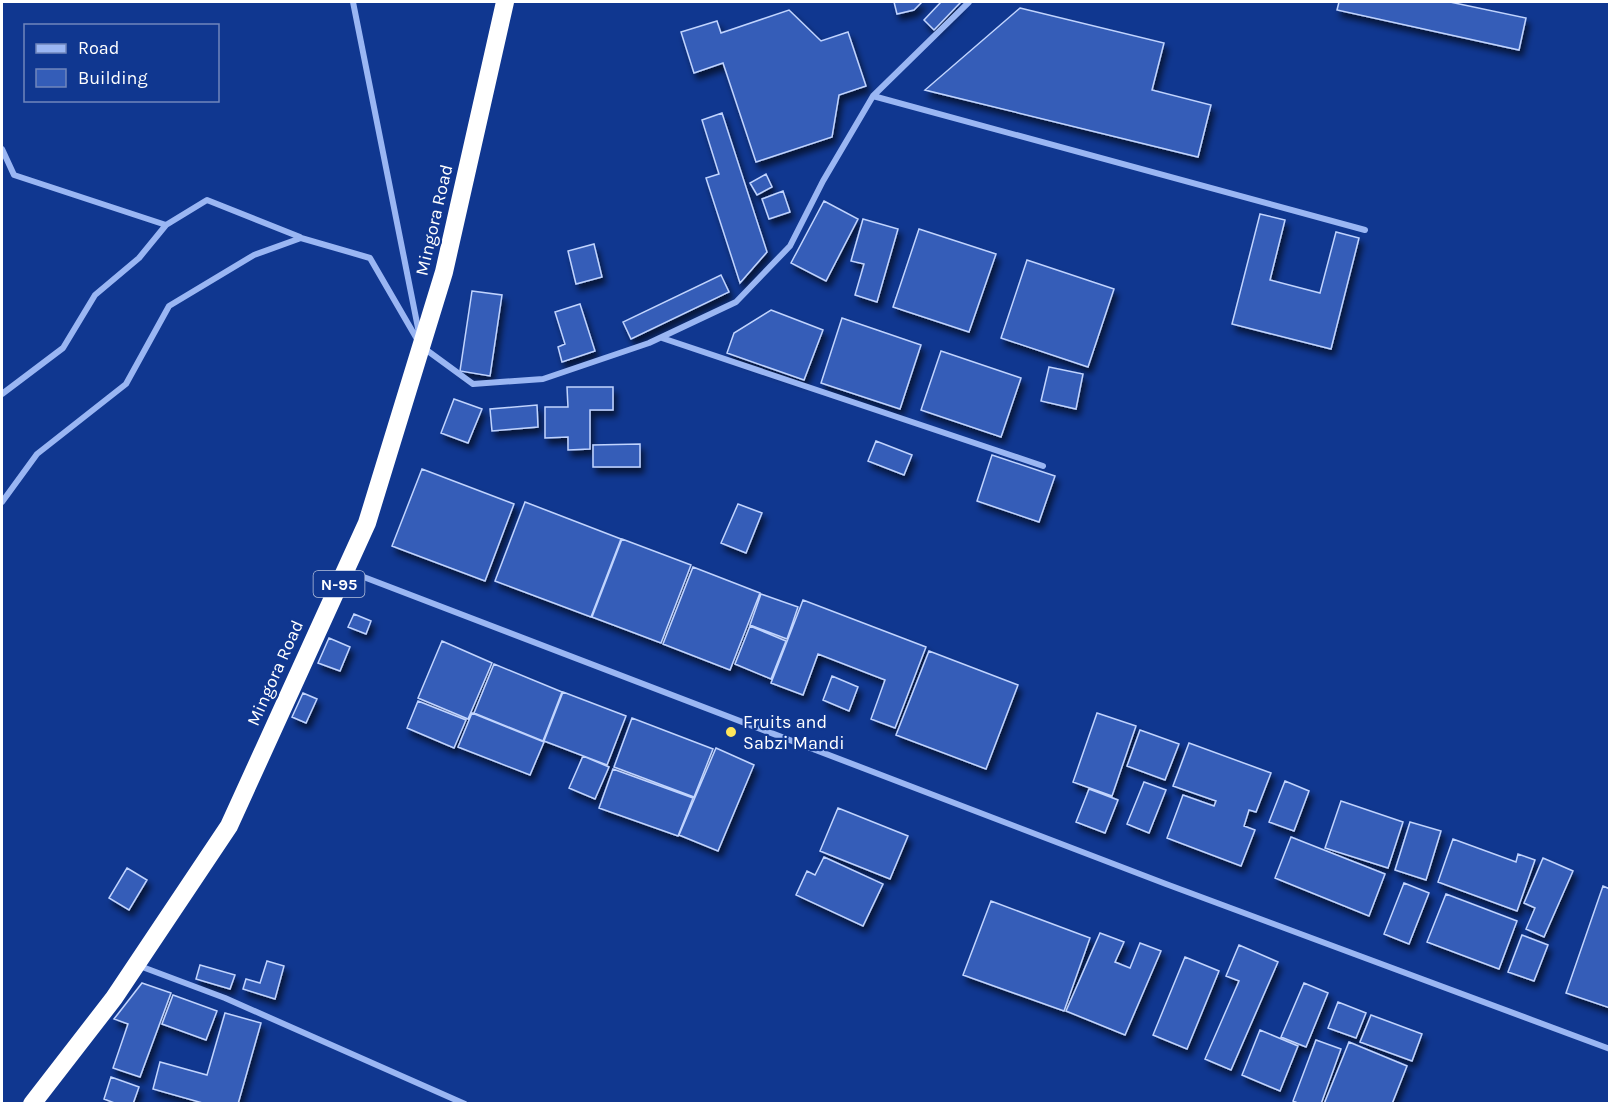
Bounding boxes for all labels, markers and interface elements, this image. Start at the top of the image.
legend [24,24,219,102]
text: Road [78,37,119,59]
text: Building [78,67,148,89]
street label: Mingora Road [411,162,457,278]
road number: N-95 [314,571,364,597]
street label: Mingora Road [242,617,308,729]
place label: Fruits and Sabzi Mandi [743,711,845,754]
marker: Fruits and Sabzi Mandi [724,725,738,739]

